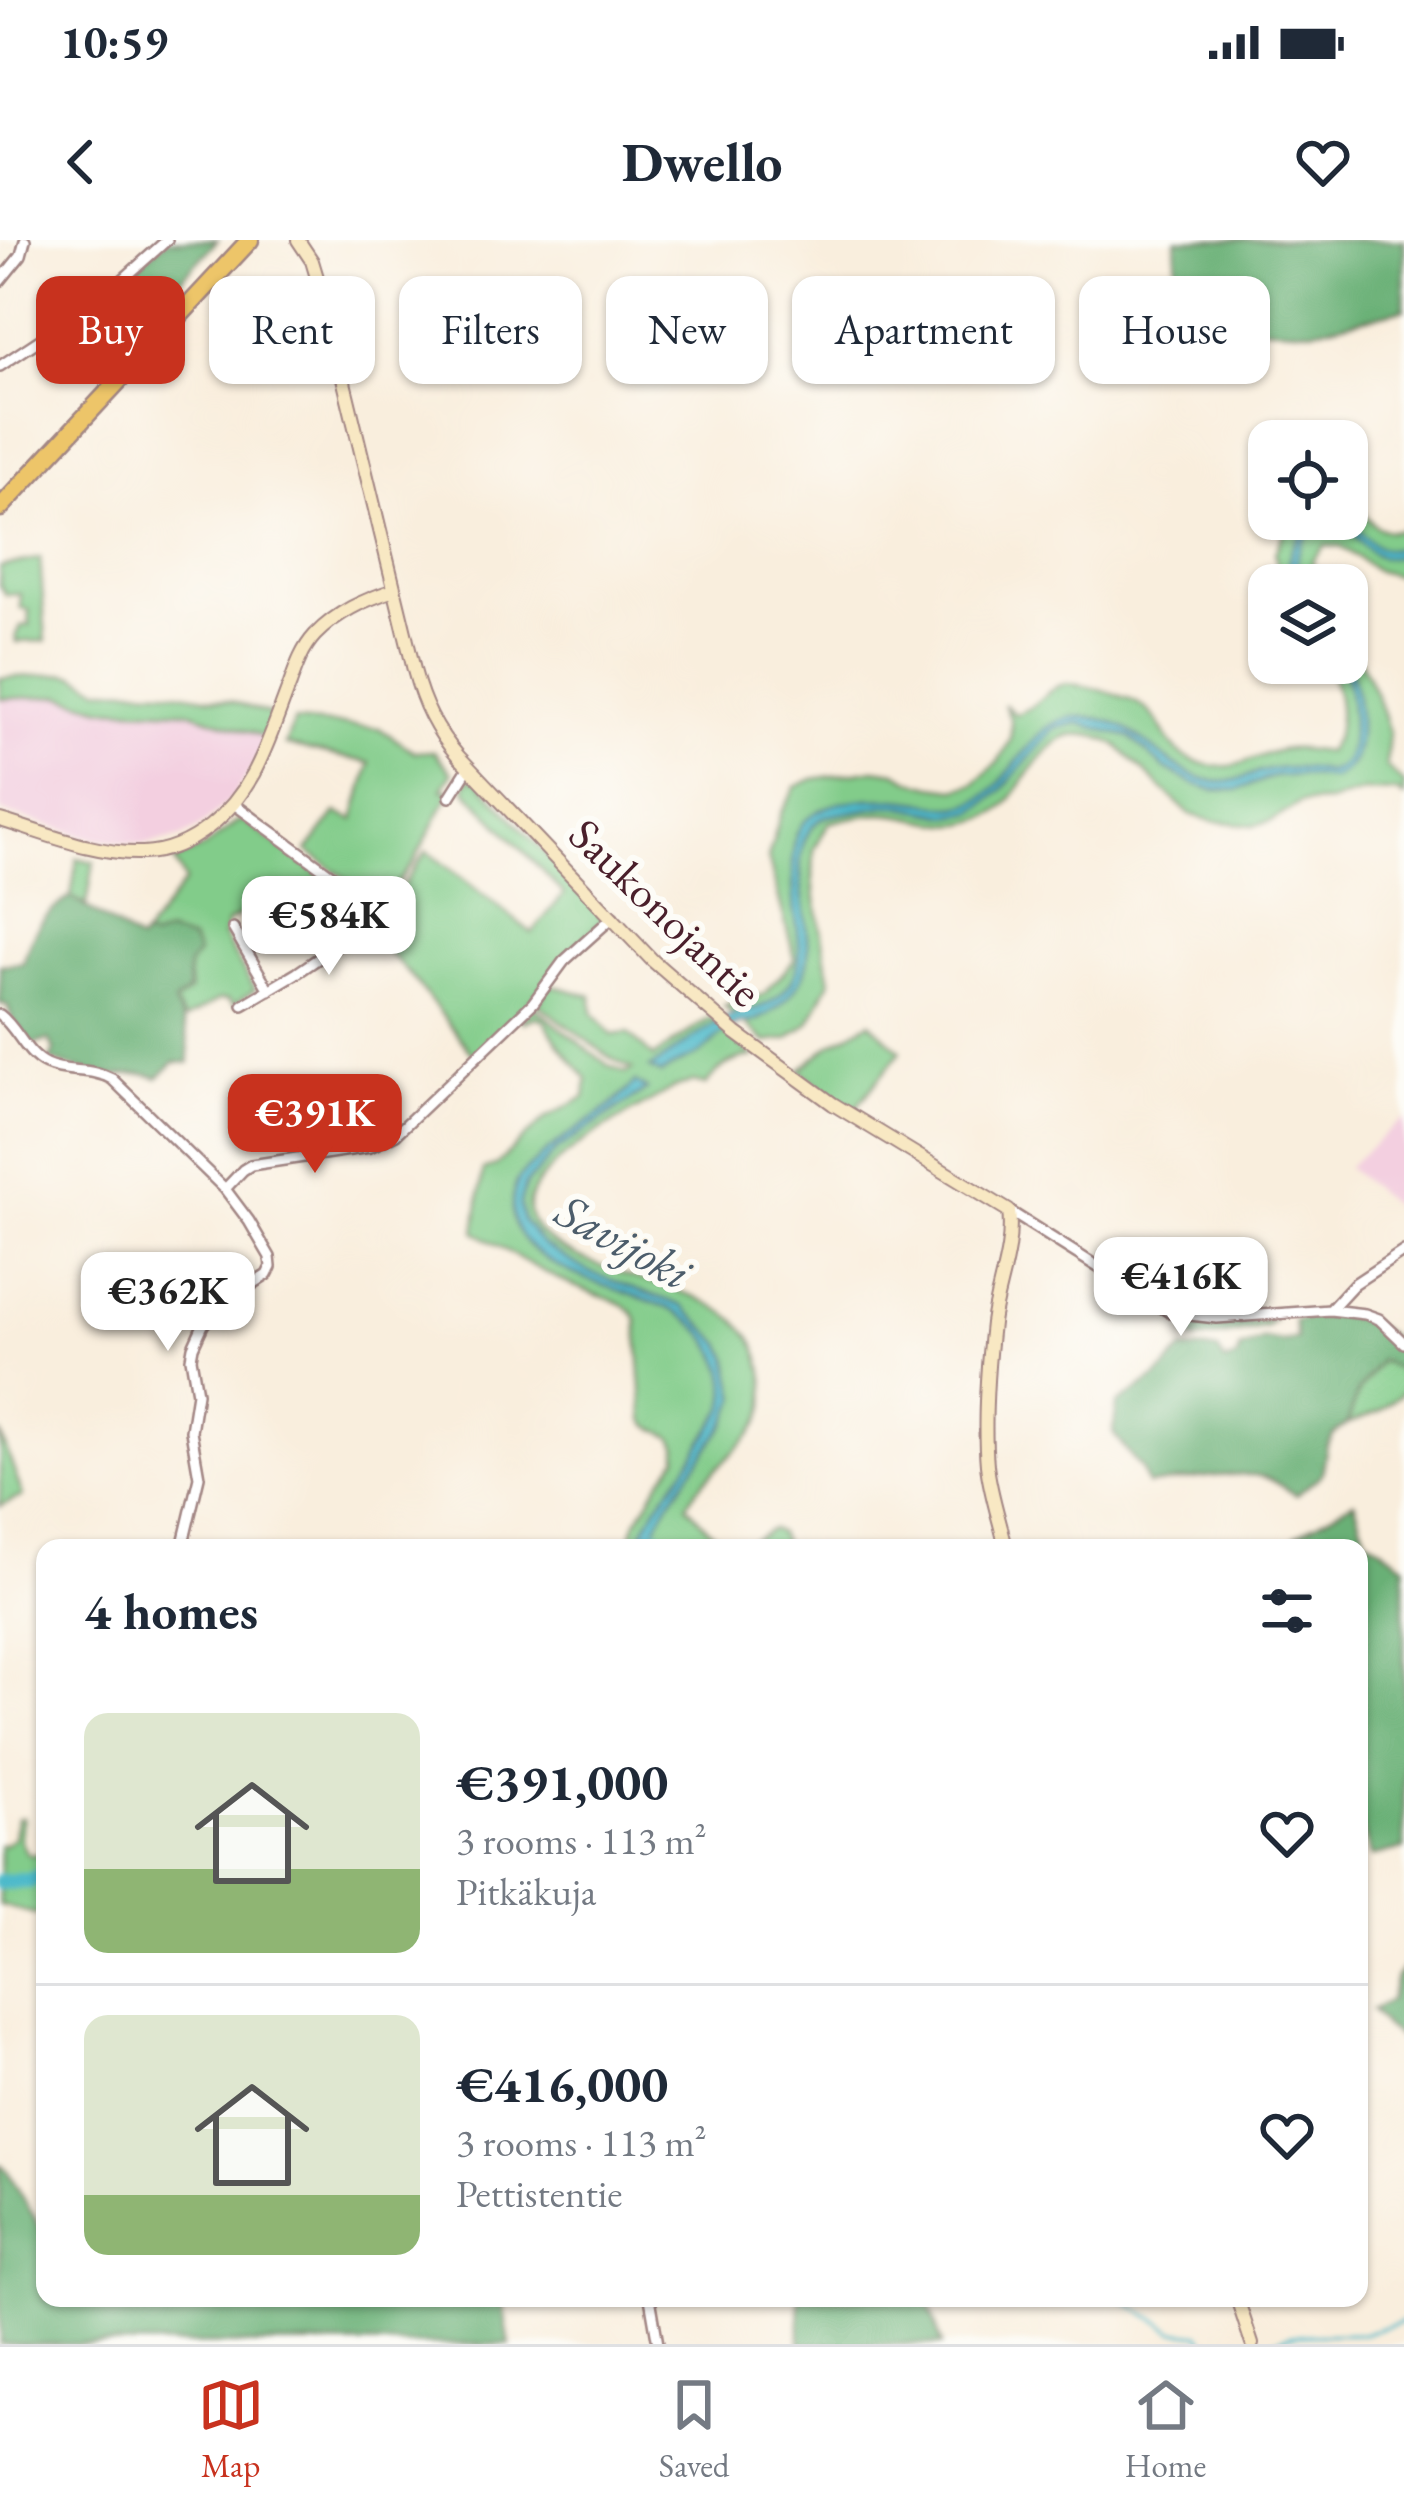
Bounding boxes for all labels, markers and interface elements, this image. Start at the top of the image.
text: 10:59 [60,13,168,71]
text: Dwello [622,127,782,197]
icon: back [48,129,114,195]
icon: heart [1290,129,1356,195]
chip: Buy [36,276,185,384]
chip: Rent [209,276,375,384]
chip: Filters [399,276,582,384]
chip: New [606,276,768,384]
chip: Apartment [792,276,1055,384]
chip: House [1079,276,1270,384]
map controls [1248,420,1368,684]
button: locate [1248,420,1368,540]
button: layers [1248,564,1368,684]
street label: Saukonojantie [557,805,775,1019]
pin: €584K [245,876,413,978]
text: €584K [269,889,389,940]
pin: €391K [231,1074,399,1176]
text: €391K [255,1087,375,1138]
water label: Savijoki [545,1178,704,1304]
pin: €416K [1097,1237,1265,1339]
text: €416K [1121,1250,1241,1301]
pin: €362K [84,1252,252,1354]
text: €362K [108,1265,228,1316]
text: 4 homes [84,1578,258,1644]
icon: filters [1254,1578,1320,1644]
text: €391,000 [456,1749,668,1815]
icon: home [180,1761,324,1905]
icon: heart [1254,1800,1320,1866]
text: 3 rooms · 113 m² [456,1815,707,1866]
text: Pitkäkuja [456,1866,596,1917]
text: €416,000 [456,2051,668,2117]
icon: home [180,2063,324,2207]
icon: heart [1254,2102,1320,2168]
text: 3 rooms · 113 m² [456,2117,707,2168]
text: Pettistentie [456,2168,623,2219]
tab: Map [198,2372,264,2487]
tab: Saved [659,2372,730,2487]
tab: Home [1125,2372,1206,2487]

